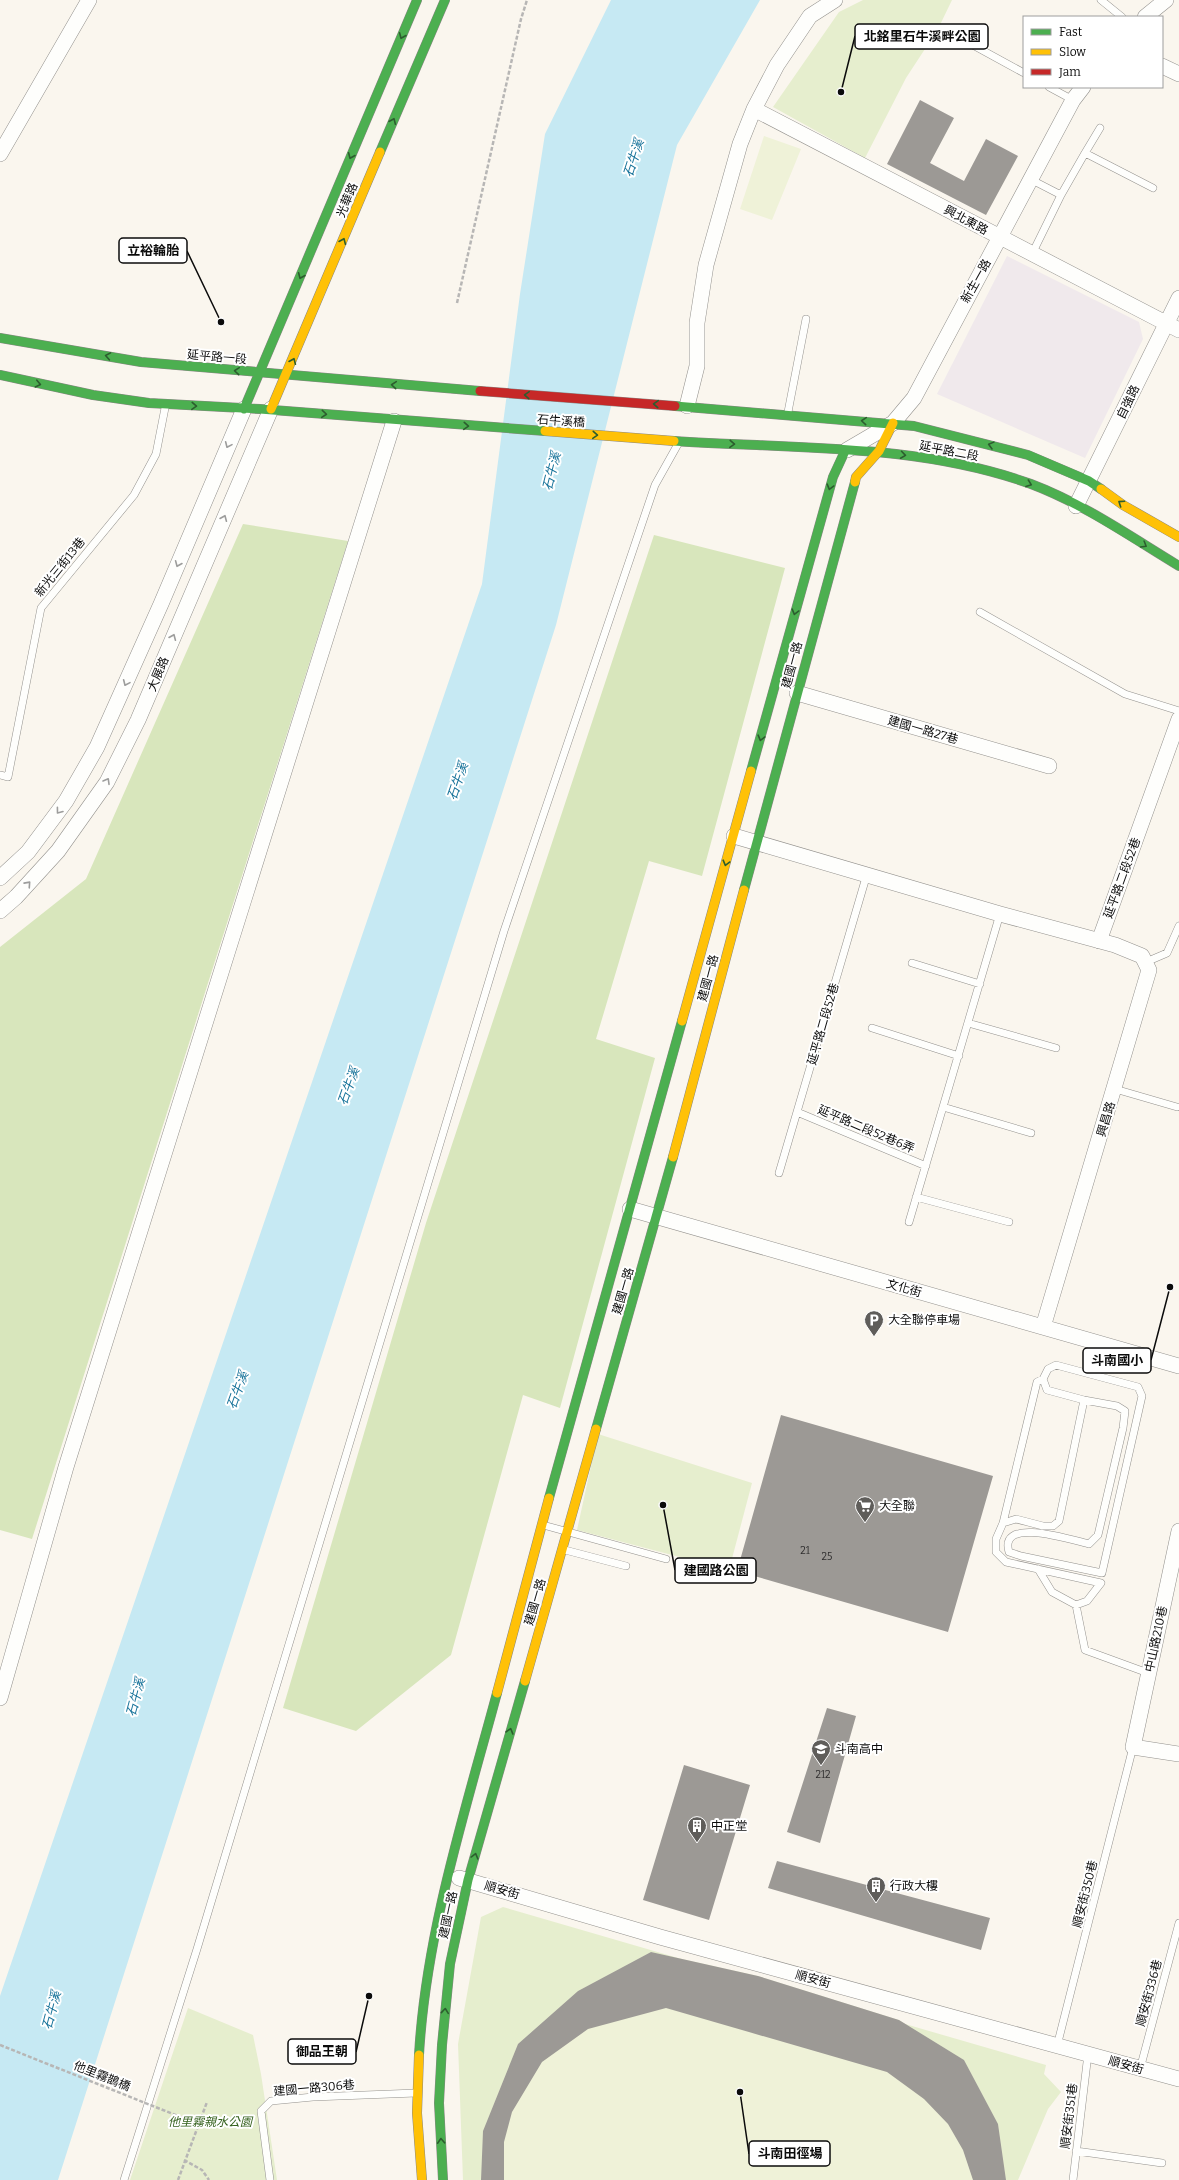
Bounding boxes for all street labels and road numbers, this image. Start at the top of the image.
street label: 光華路 [334,181,360,219]
street label: 興北東路 [942,203,990,237]
street label: 新生一路 [958,257,994,305]
street label: 延平路一段 [186,347,248,367]
street label: 自強路 [1114,383,1142,421]
street label: 石牛溪橋 [537,412,585,430]
street label: 延平路二段 [918,438,980,464]
street label: 新光三街13巷 [32,535,88,599]
street label: 建國一路 [779,640,805,690]
street label: 大展路 [145,655,171,693]
street label: 建國一路27巷 [886,713,960,747]
street label: 延平路二段52巷 [1101,836,1143,920]
street label: 建國一路 [695,953,721,1003]
street label: 延平路二段52巷 [805,981,841,1067]
street label: 興昌路 [1094,1100,1118,1138]
street label: 延平路二段52巷6弄 [815,1102,917,1156]
street label: 建國一路 [610,1266,636,1316]
street label: 文化街 [885,1276,923,1300]
street label: 建國一路 [522,1577,548,1627]
street label: 中山路210巷 [1142,1605,1170,1673]
street label: 順安街350巷 [1070,1859,1100,1929]
street label: 順安街 [483,1878,521,1902]
street label: 建國一路 [436,1890,460,1940]
street label: 順安街336巷 [1133,1958,1165,2028]
street label: 順安街 [794,1968,832,1990]
street label: 順安街 [1107,2053,1145,2077]
street label: 他里霧鵲橋 [72,2058,132,2094]
street label: 建國一路306巷 [273,2077,355,2099]
street label: 順安街351巷 [1058,2082,1080,2150]

